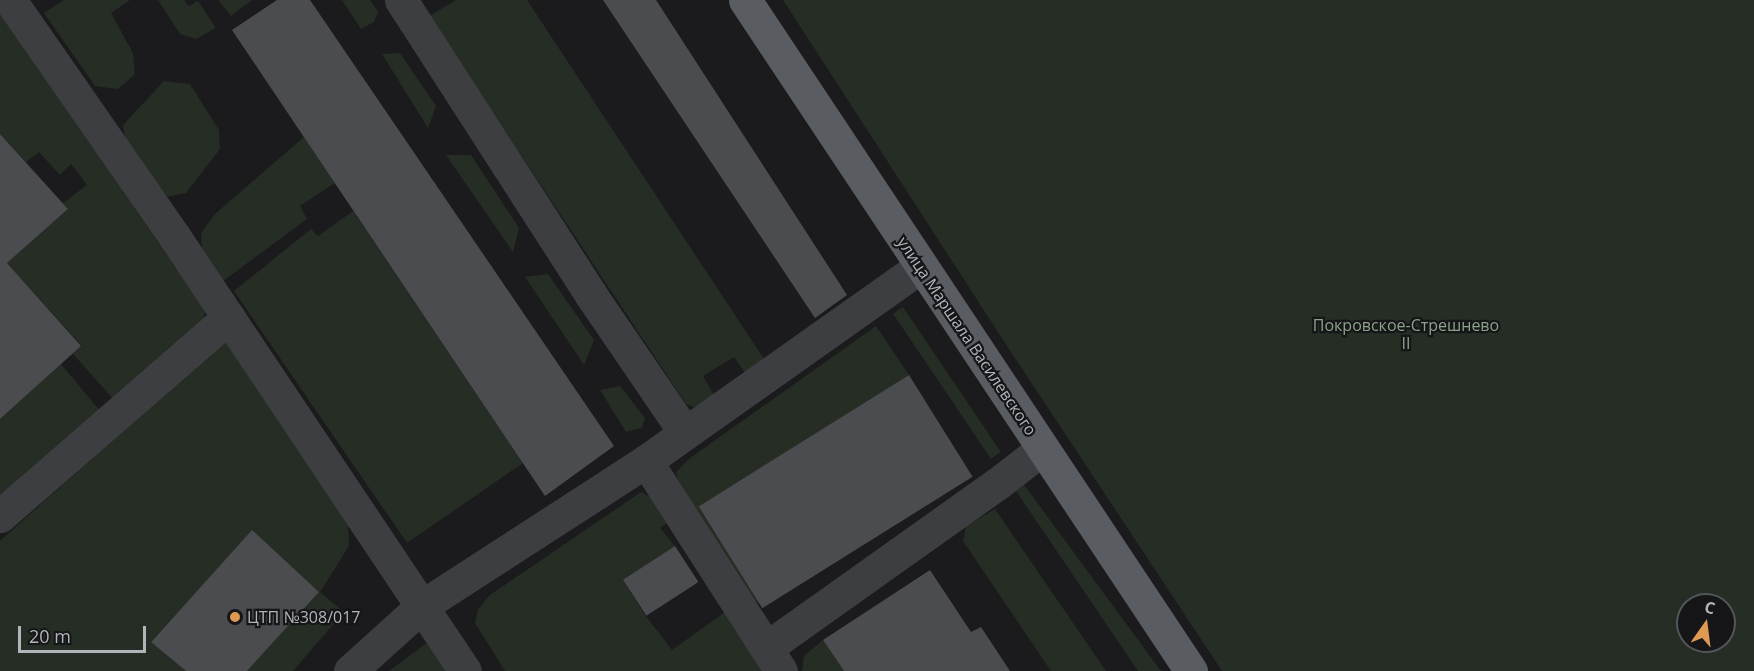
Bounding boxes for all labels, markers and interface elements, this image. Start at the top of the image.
street label: улица Маршала Василевского [893,233,1041,439]
park label: Покровское-Стрешнево II [1313,315,1499,353]
north arrow [1676,593,1736,653]
text: С [1702,596,1717,619]
place label: ЦТП №308/017 [247,607,360,627]
marker: ЦТП №308/017 [228,610,242,624]
scale bar [21,614,148,652]
text: 20 m [29,624,71,648]

